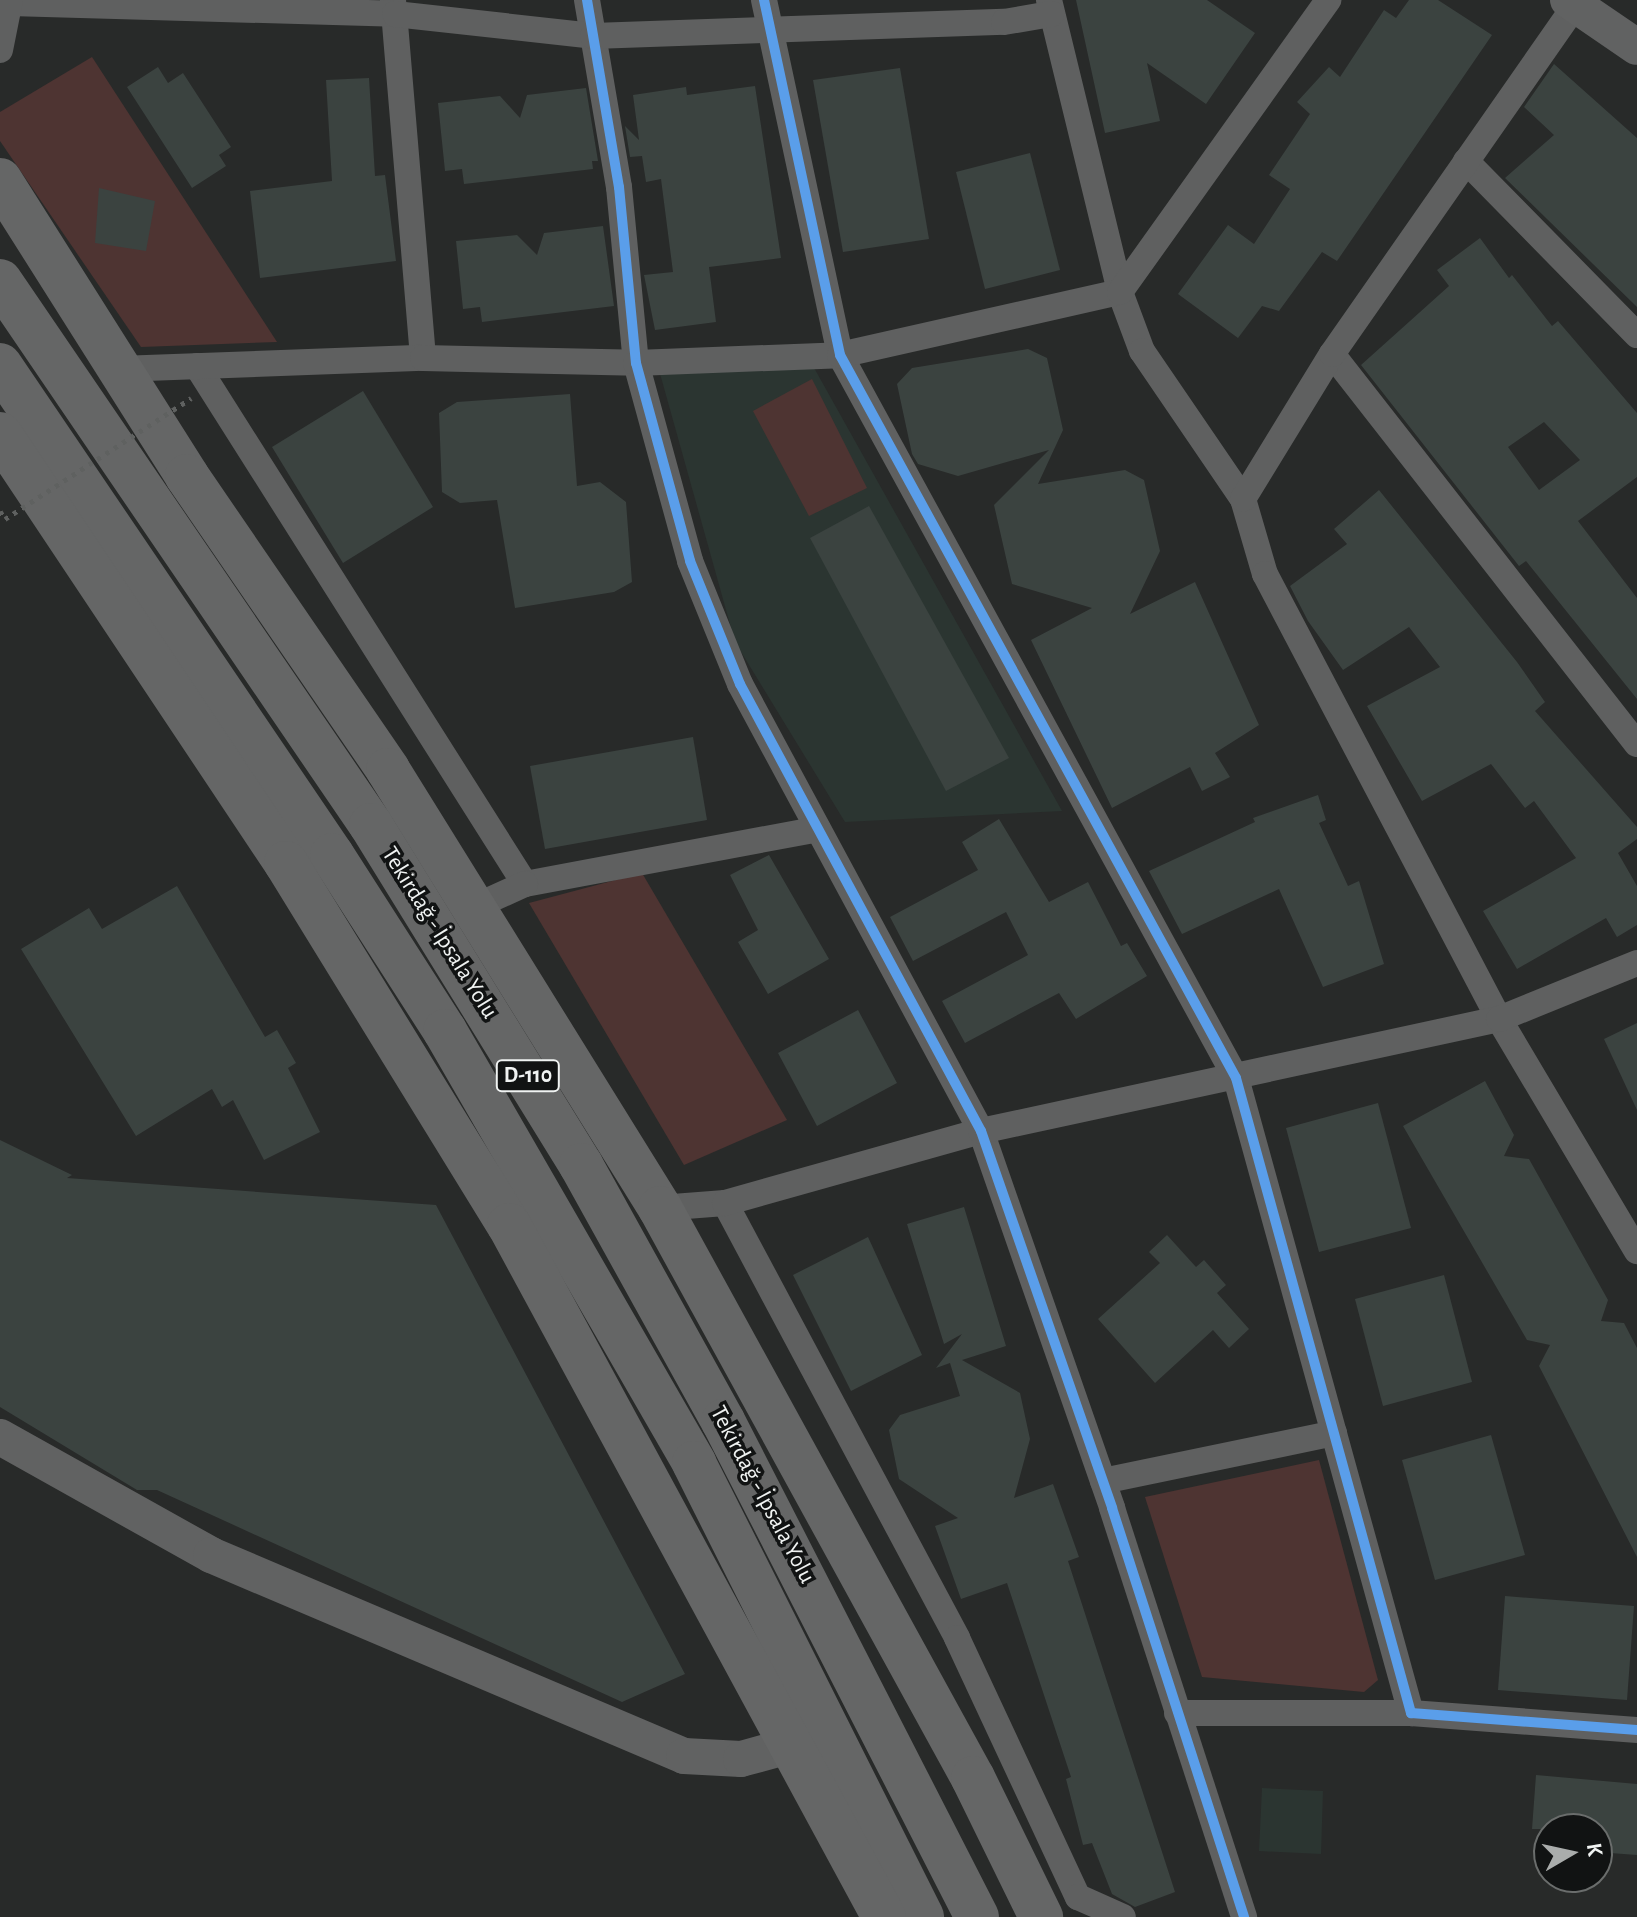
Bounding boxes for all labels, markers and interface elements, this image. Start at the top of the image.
street label: Tekirdağ - İpsala Yolu [375,842,503,1024]
road number: D-110 [494,1058,562,1094]
street label: Tekirdağ - İpsala Yolu [703,1401,821,1589]
north arrow [1533,1813,1613,1893]
text: K [1583,1841,1607,1858]

